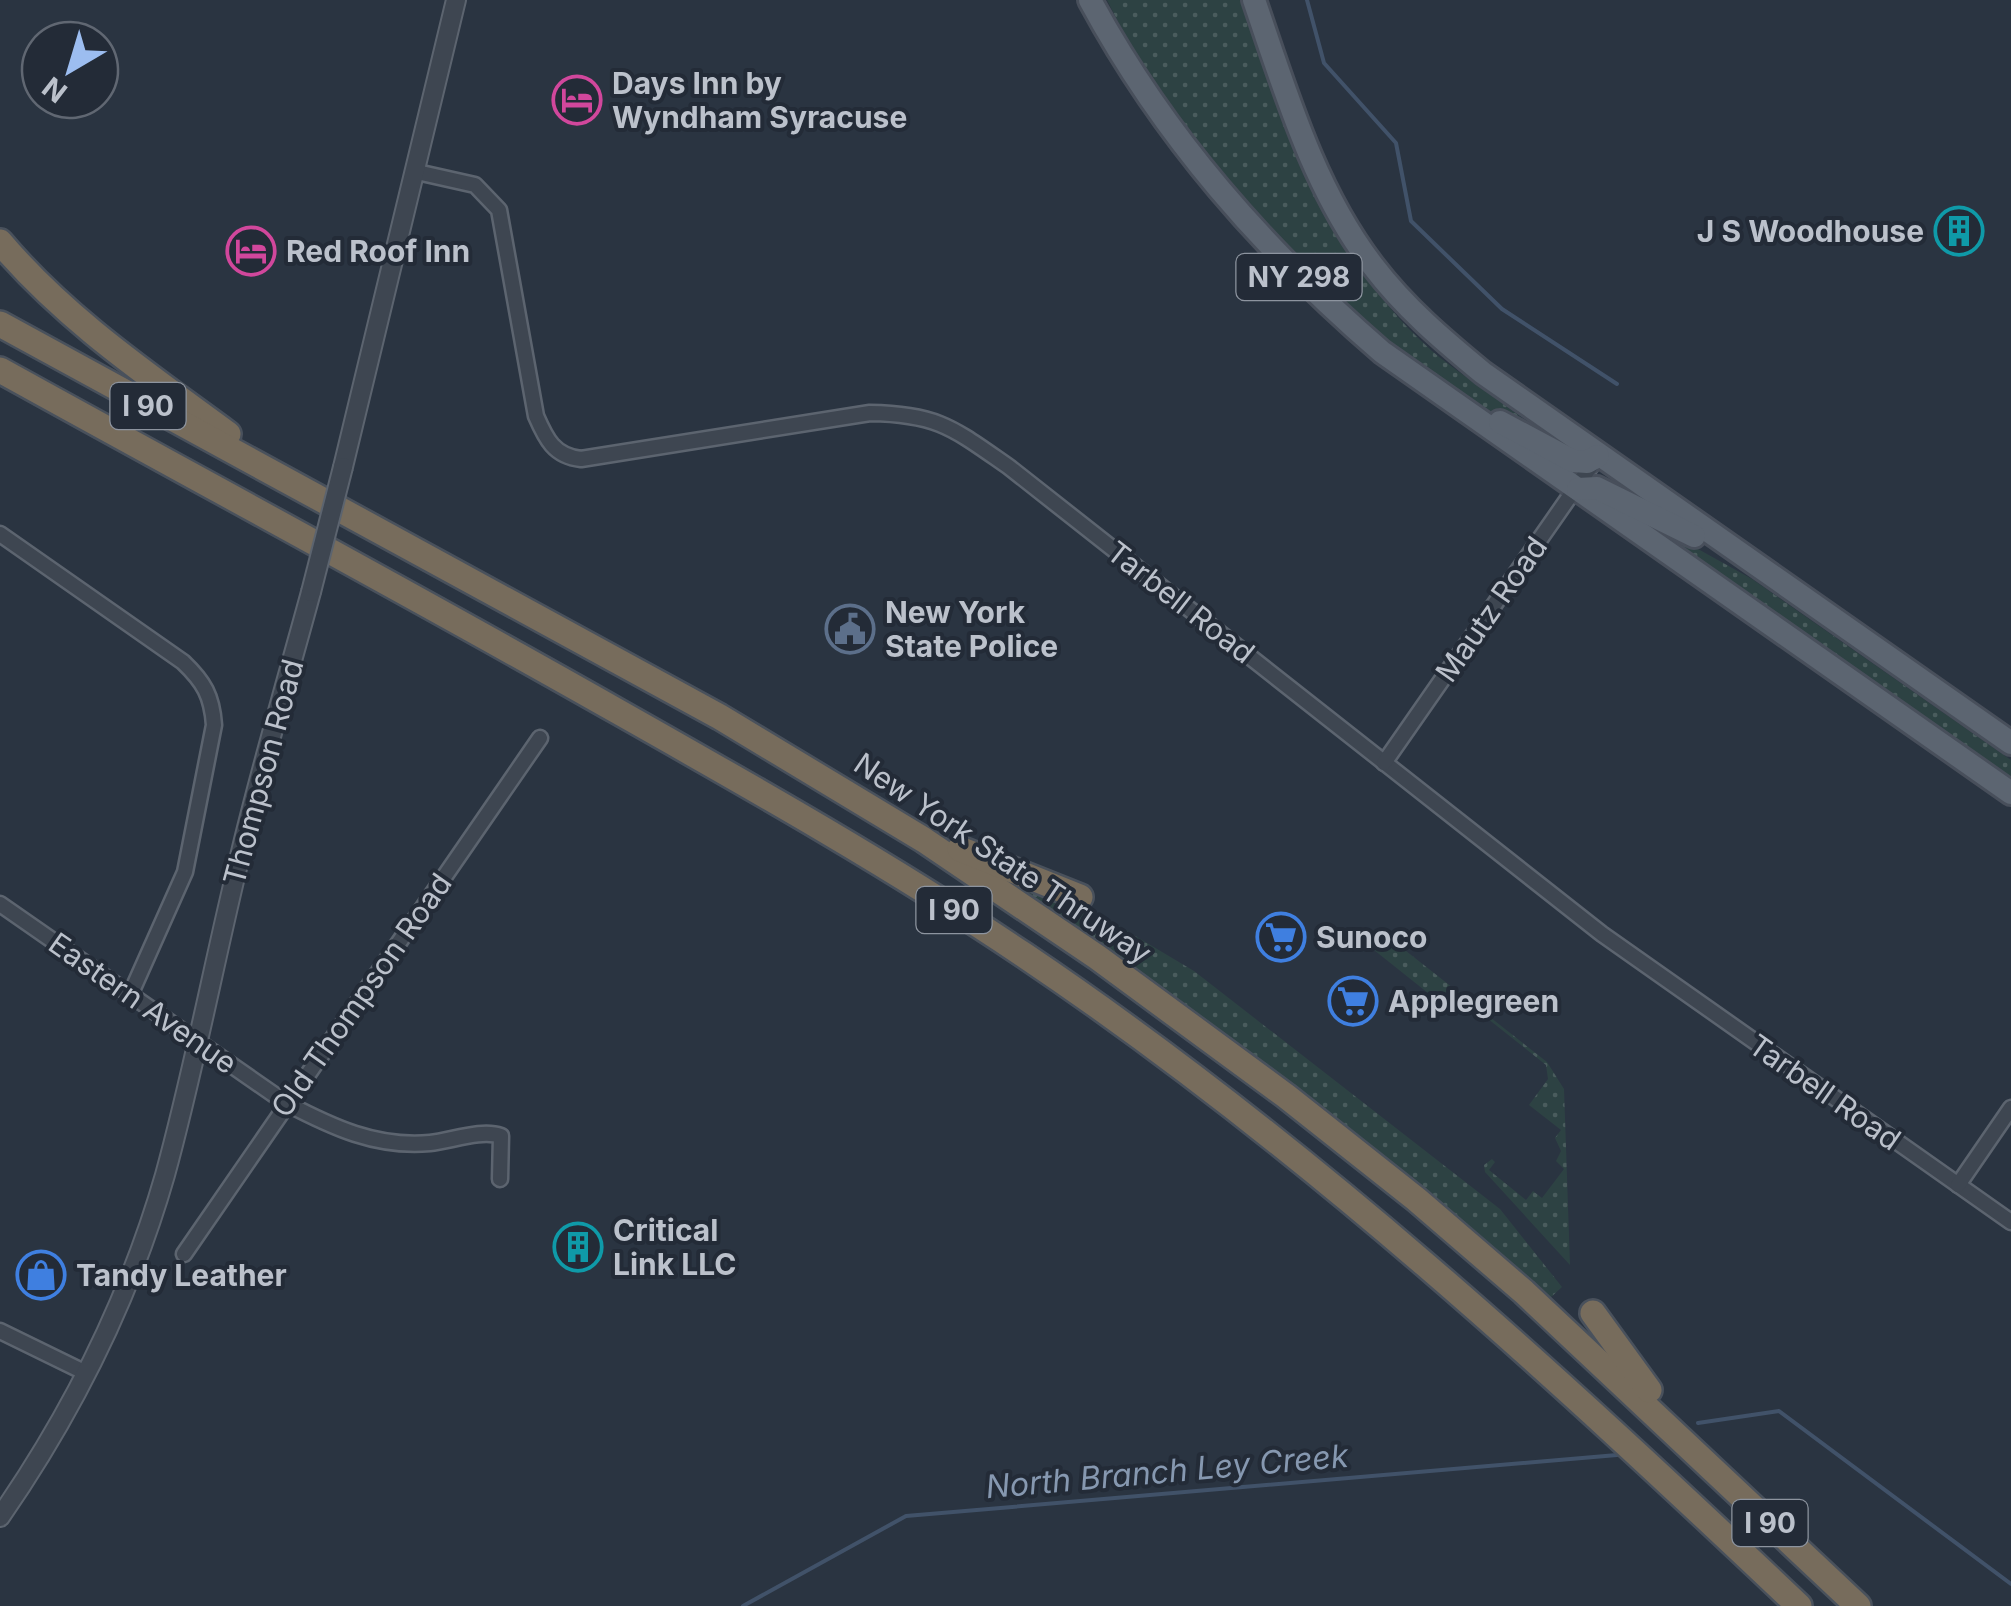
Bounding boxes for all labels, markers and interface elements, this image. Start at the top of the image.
north arrow [20,20,120,120]
place label: Days Inn by Wyndham Syracuse [612,65,907,135]
text: N [36,70,73,110]
hotel icon: Days Inn by Wyndham Syracuse [551,74,603,126]
building icon: J S Woodhouse [1933,205,1985,257]
place label: J S Woodhouse [1697,213,1924,249]
hotel icon: Red Roof Inn [225,225,277,277]
place label: Red Roof Inn [286,233,470,269]
road number: NY 298 [1236,254,1362,300]
road number: I 90 [110,383,186,429]
street label: Mautz Road [1428,530,1554,688]
street label: Tarbell Road [1100,533,1262,671]
place label: New York State Police [885,594,1058,664]
public building icon: New York State Police [824,603,876,655]
street label: Thompson Road [216,655,310,889]
street label: New York State Thruway [848,745,1159,971]
street label: Old Thompson Road [263,866,459,1124]
road number: I 90 [916,887,992,933]
supermarket icon: Sunoco [1255,911,1307,963]
place label: Sunoco [1316,919,1427,955]
street label: Eastern Avenue [42,925,244,1081]
supermarket icon: Applegreen [1327,975,1379,1027]
place label: Applegreen [1388,983,1559,1019]
street label: Tarbell Road [1742,1027,1908,1157]
place label: Critical Link LLC [613,1212,737,1282]
building icon: Critical Link LLC [552,1221,604,1273]
shop icon: Tandy Leather [15,1249,67,1301]
place label: Tandy Leather [76,1257,287,1293]
water label: North Branch Ley Creek [984,1436,1351,1506]
road number: I 90 [1732,1500,1808,1546]

